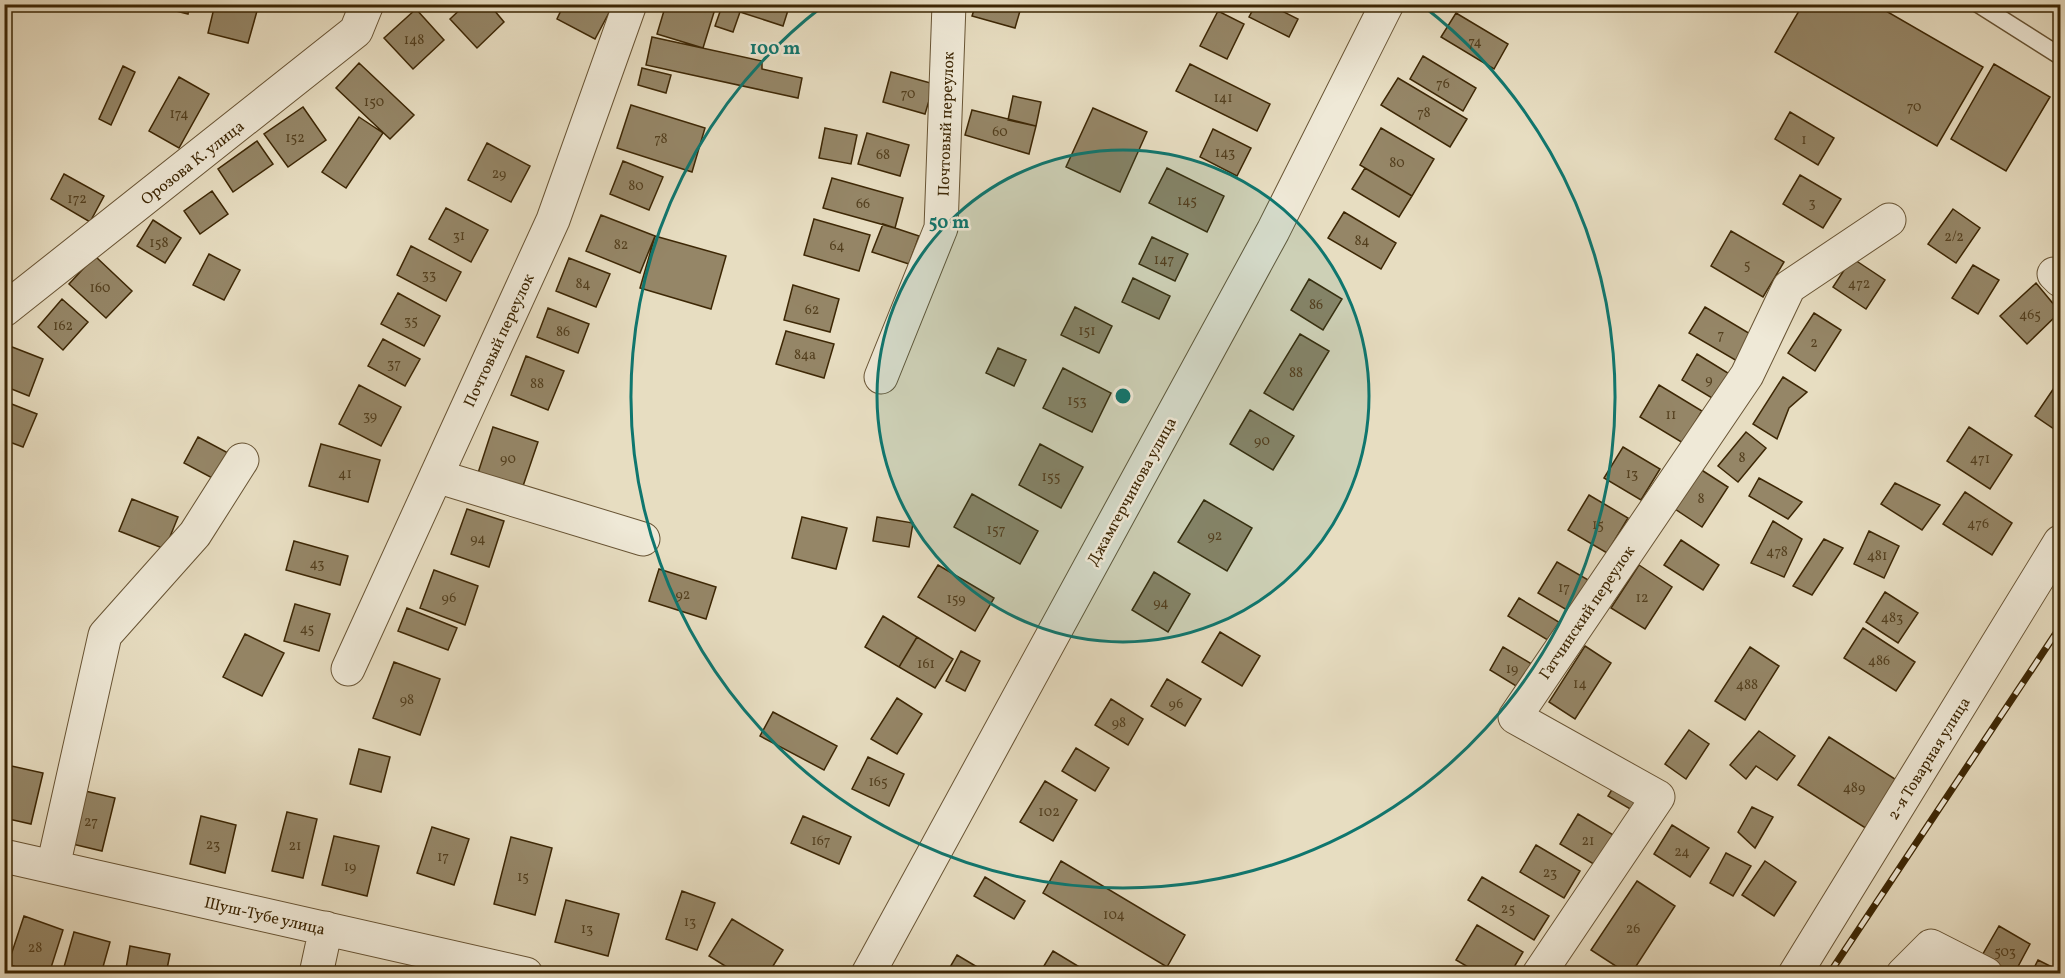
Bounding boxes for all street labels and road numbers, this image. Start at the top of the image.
street label: Почтовый переулок [933,51,961,197]
street label: Орозова К. улица [137,116,250,211]
street label: Почтовый переулок [459,270,541,411]
street label: Джамгерчинова улица [1083,414,1183,570]
street label: Гатчинский переулок [1535,541,1641,684]
street label: 2-я Товарная улица [1883,693,1976,825]
street label: Шуш-Тубе улица [202,892,327,942]

